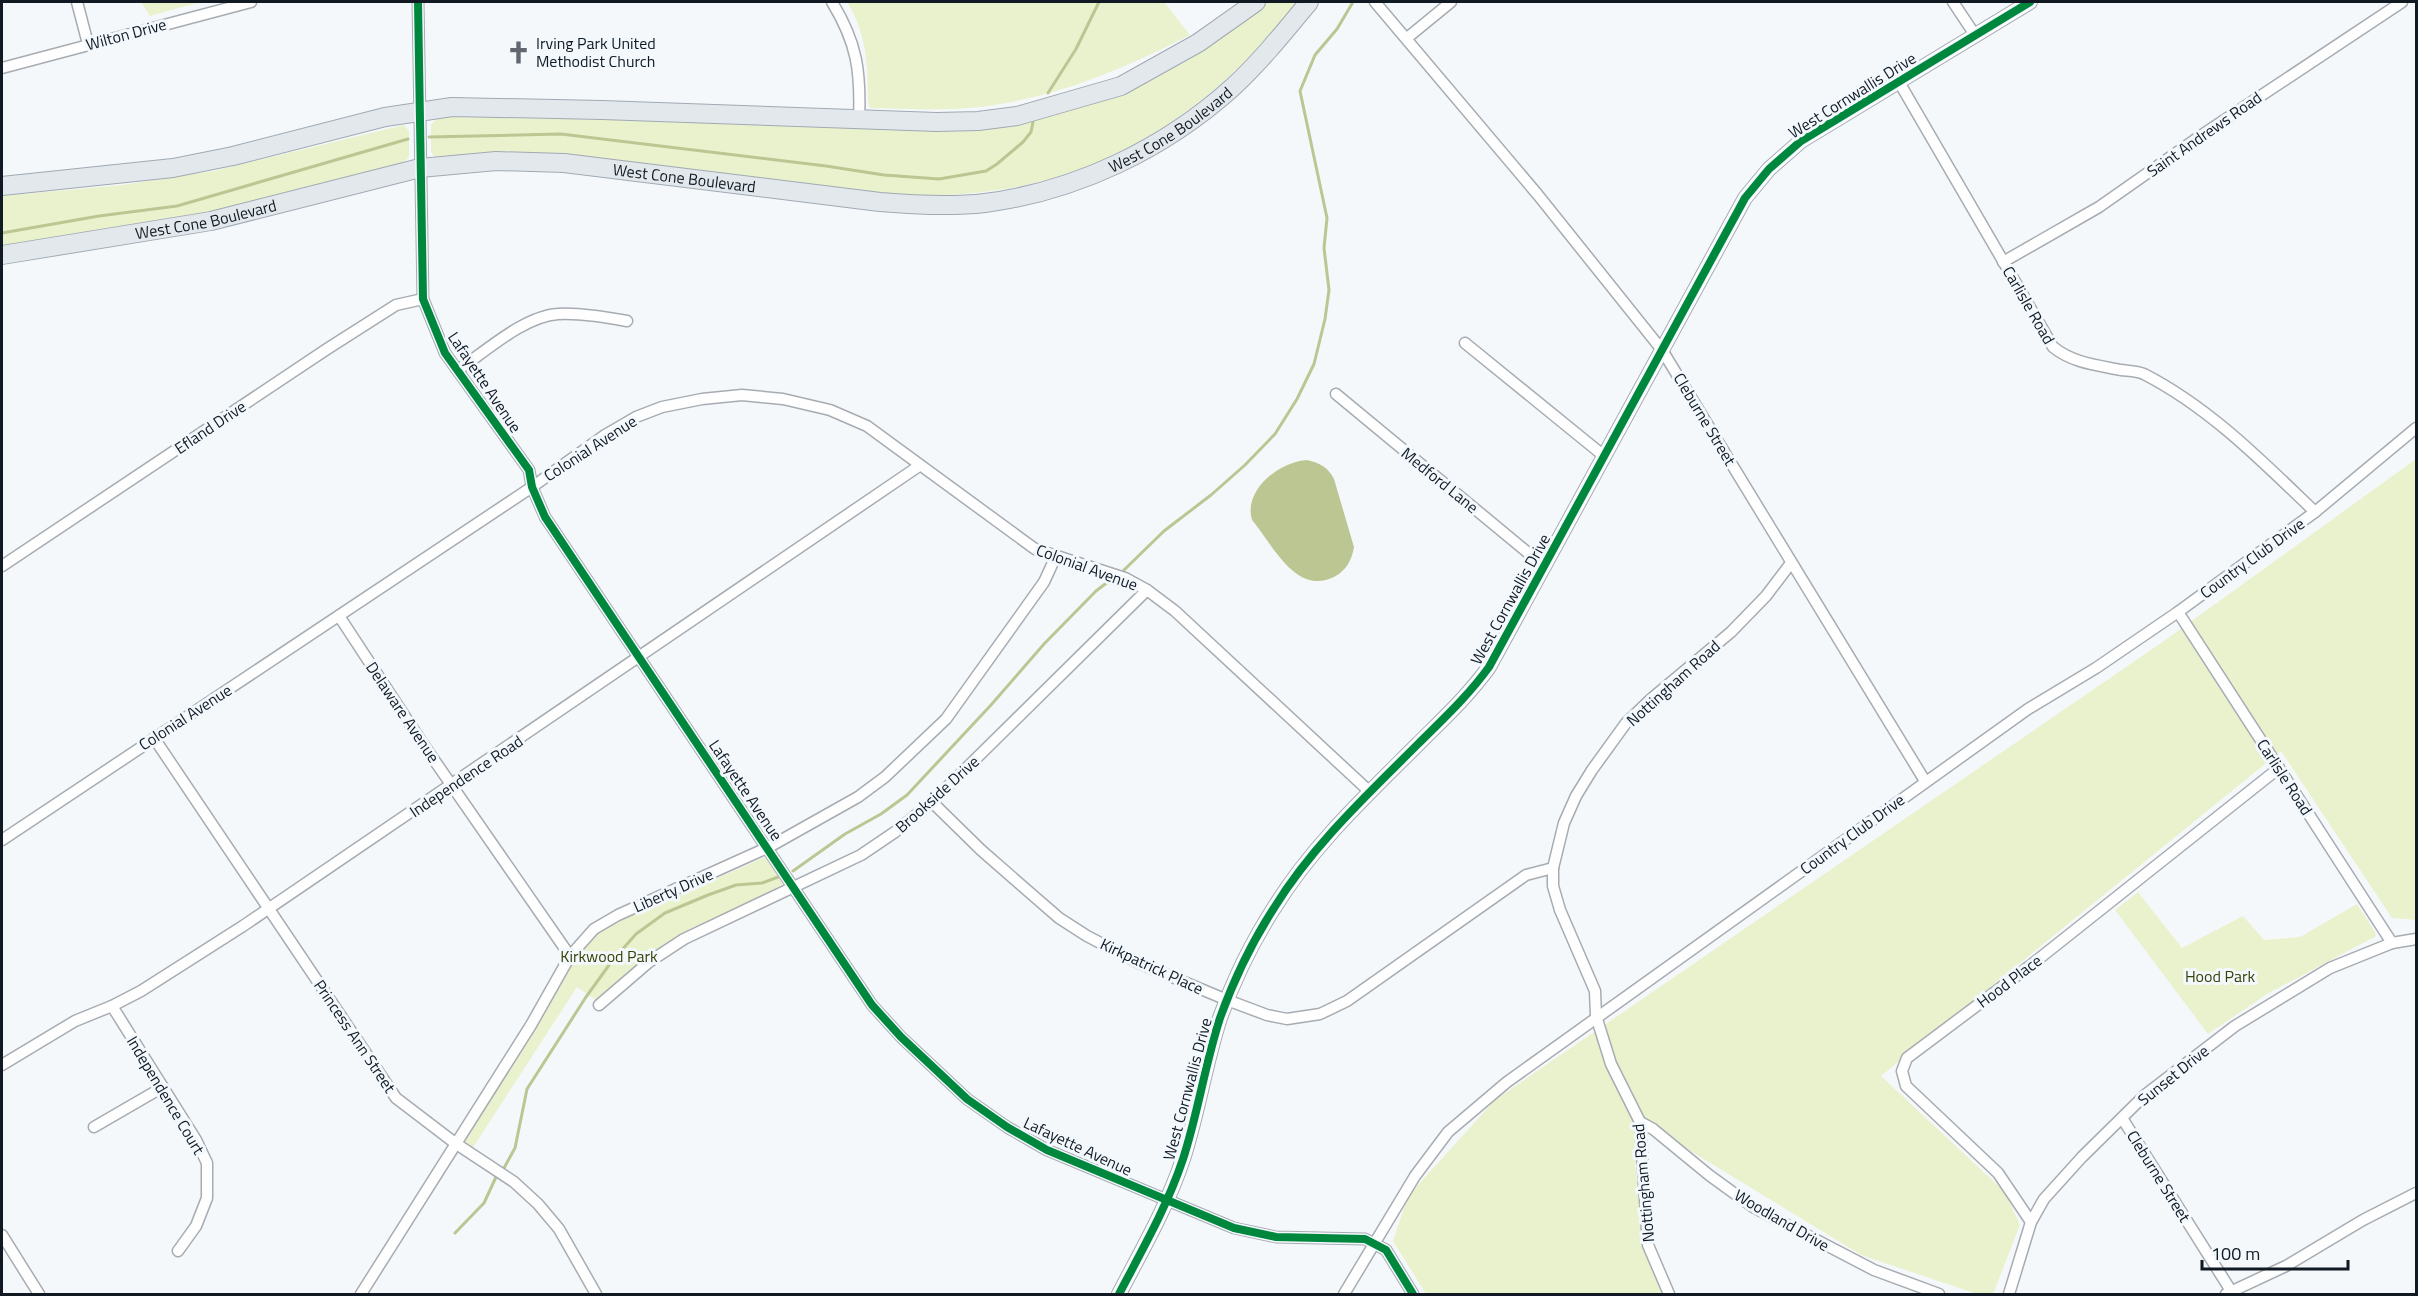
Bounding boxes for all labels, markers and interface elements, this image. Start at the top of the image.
street label: Wilton Drive [83,12,169,56]
place label: Irving Park United Methodist Church [536,31,656,73]
church icon: Irving Park United Methodist Church [505,39,531,65]
street label: West Cornwallis Drive [1784,46,1920,144]
street label: West Cone Boulevard [1104,81,1238,178]
street label: Saint Andrews Road [2142,85,2266,183]
street label: West Cone Boulevard [612,157,757,199]
street label: West Cone Boulevard [133,193,279,245]
street label: Carlisle Road [1997,261,2061,349]
street label: Lafayette Avenue [442,327,528,437]
street label: Cleburne Street [1668,368,1742,470]
street label: Efland Drive [170,394,250,460]
street label: Colonial Avenue [539,409,641,487]
street label: Medford Lane [1396,441,1484,519]
street label: Country Club Drive [2195,512,2309,604]
street label: West Cornwallis Drive [1464,529,1556,669]
street label: Colonial Avenue [1033,538,1141,596]
street label: Nottingham Road [1621,634,1725,732]
street label: Delaware Avenue [360,657,446,767]
street label: Colonial Avenue [134,678,236,756]
street label: Independence Road [404,729,528,823]
street label: Carlisle Road [2251,734,2319,820]
street label: Lafayette Avenue [703,735,789,845]
street label: Brookside Drive [890,750,984,838]
street label: Country Club Drive [1795,788,1909,880]
street label: Liberty Drive [629,862,717,918]
street label: Kirkpatrick Place [1097,932,1207,1000]
park label: Kirkwood Park [560,944,658,968]
street label: Hood Place [1972,949,2046,1013]
park label: Hood Park [2185,964,2255,988]
street label: Princess Ann Street [308,975,402,1098]
street label: West Cornwallis Drive [1156,1015,1218,1163]
street label: Independence Court [121,1031,211,1159]
street label: Sunset Drive [2132,1039,2214,1111]
street label: Lafayette Avenue [1020,1110,1136,1182]
street label: Nottingham Road [1626,1123,1660,1243]
street label: Cleburne Street [2121,1125,2197,1227]
street label: Woodland Drive [1730,1183,1834,1257]
scale bar [2202,1233,2348,1271]
text: 100 m [2211,1240,2260,1267]

